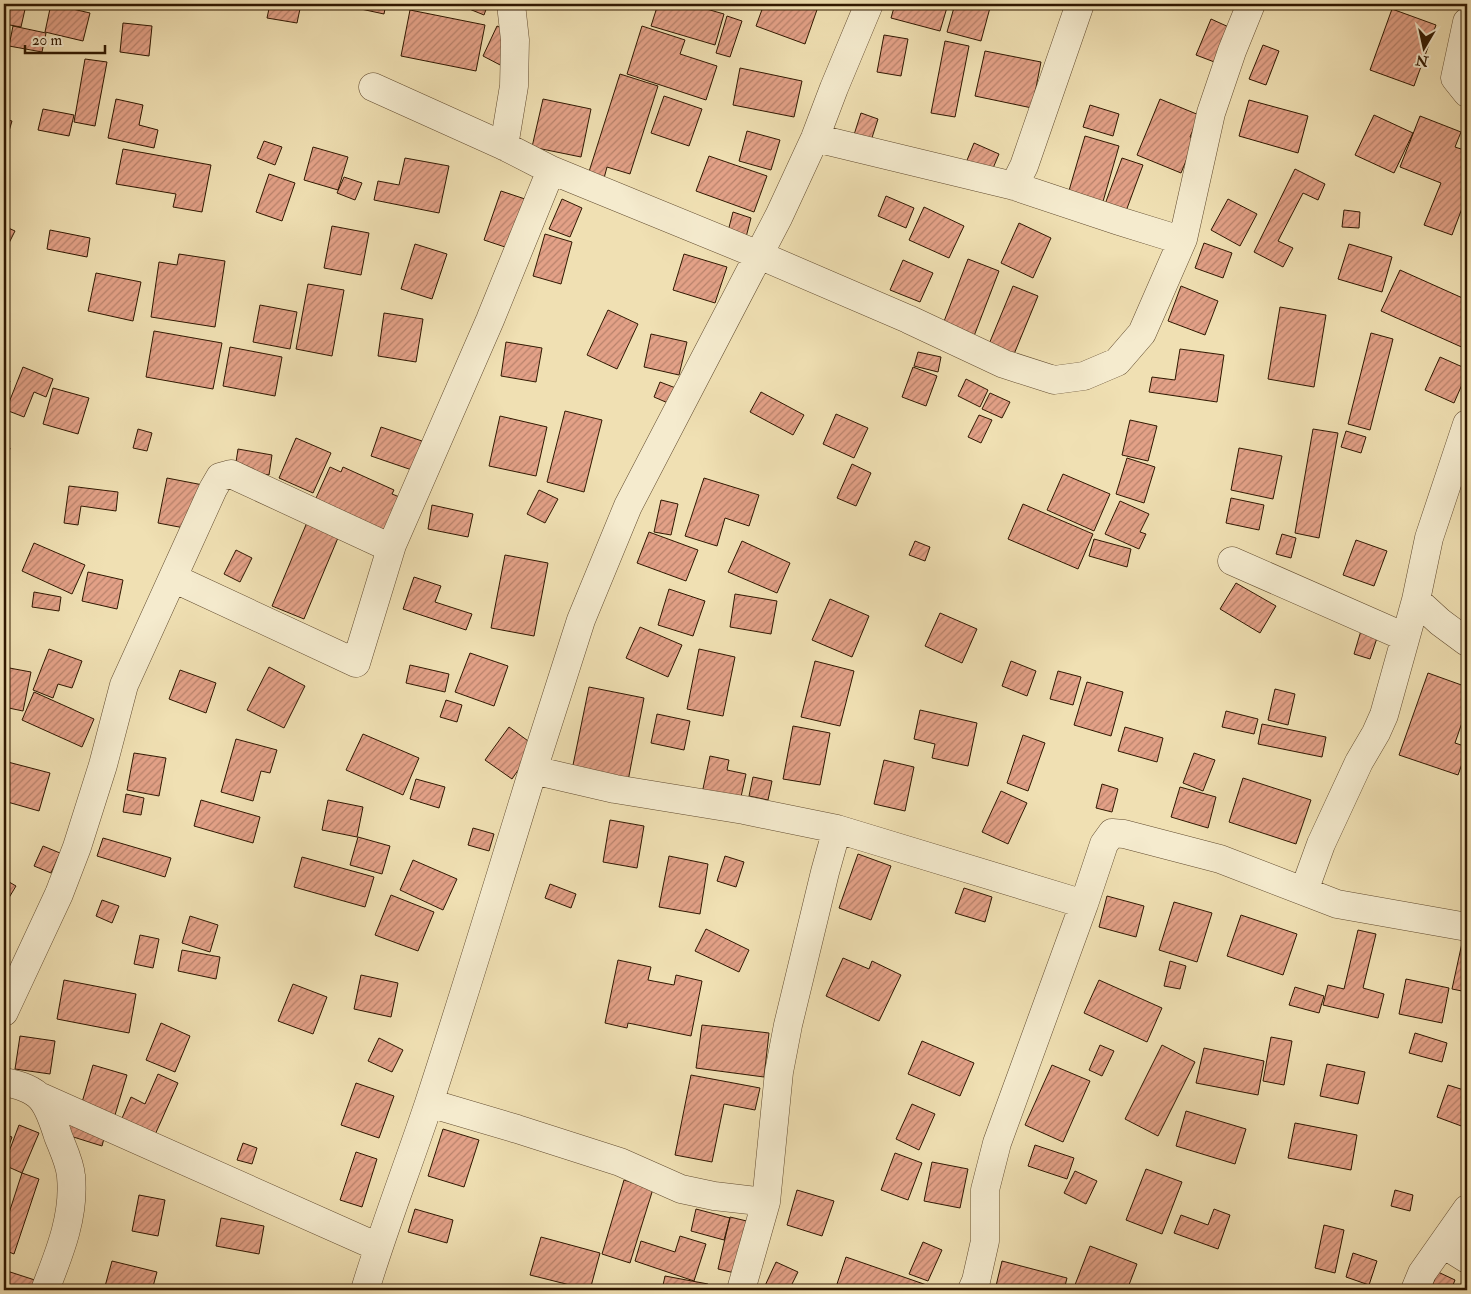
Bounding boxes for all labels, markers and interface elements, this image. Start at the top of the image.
scale bar [25,22,105,54]
north arrow [1398,22,1448,72]
text: 20 m [32,31,62,50]
text: N [1414,51,1431,70]

